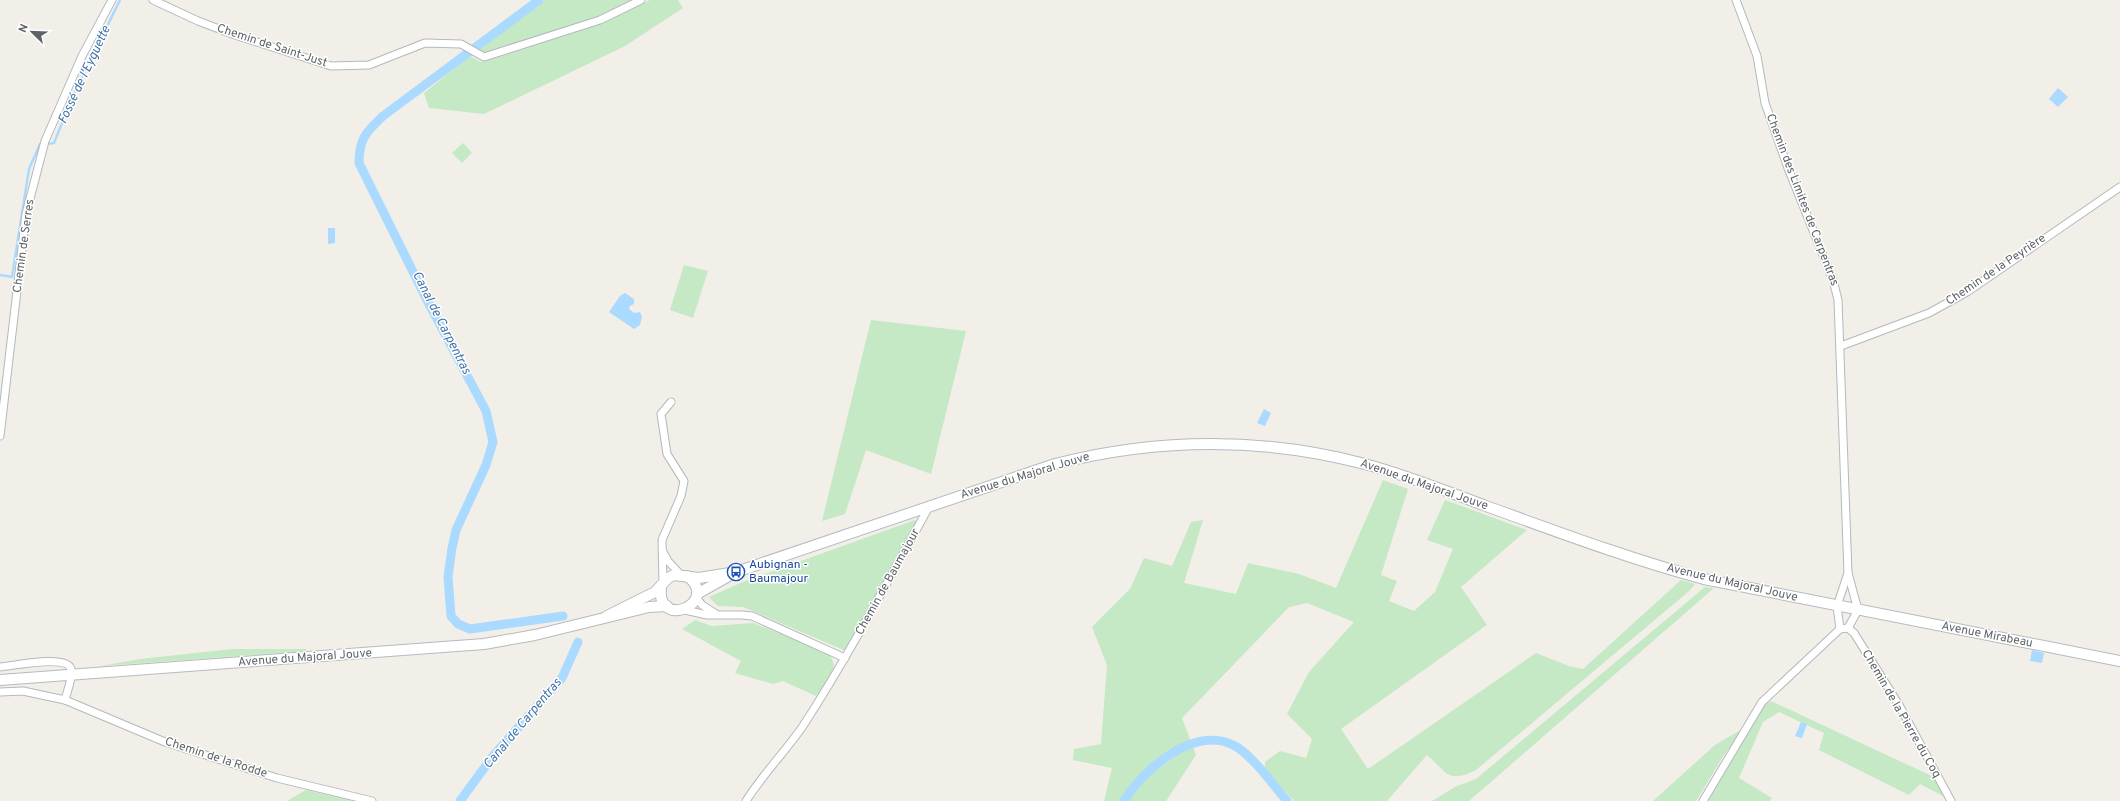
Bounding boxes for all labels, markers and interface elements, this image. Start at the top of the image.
north arrow [12,12,52,52]
street label: Chemin de Saint-Just [215,21,329,71]
text: N [16,22,32,35]
water label: Fossé de l'Eyguette [55,23,115,127]
street label: Chemin des Limites de Carpentras [1762,112,1842,288]
street label: Chemin de Serres [9,198,39,294]
street label: Chemin de la Peyrière [1943,230,2049,310]
water label: Canal de Carpentras [408,269,474,377]
street label: Avenue du Majoral Jouve [958,449,1092,503]
street label: Avenue du Majoral Jouve [1358,456,1490,514]
street label: Chemin de Baumajour [852,526,924,638]
place label: Aubignan - Baumajour [749,557,809,587]
street label: Avenue du Majoral Jouve [1665,560,1799,606]
bus stop icon: Aubignan - Baumajour [726,562,746,582]
street label: Avenue Mirabeau [1940,618,2034,652]
street label: Avenue du Majoral Jouve [237,645,373,671]
street label: Chemin de la Pierre du Coq [1858,647,1944,781]
water label: Canal de Carpentras [480,675,566,773]
street label: Chemin de la Rodde [163,734,269,782]

